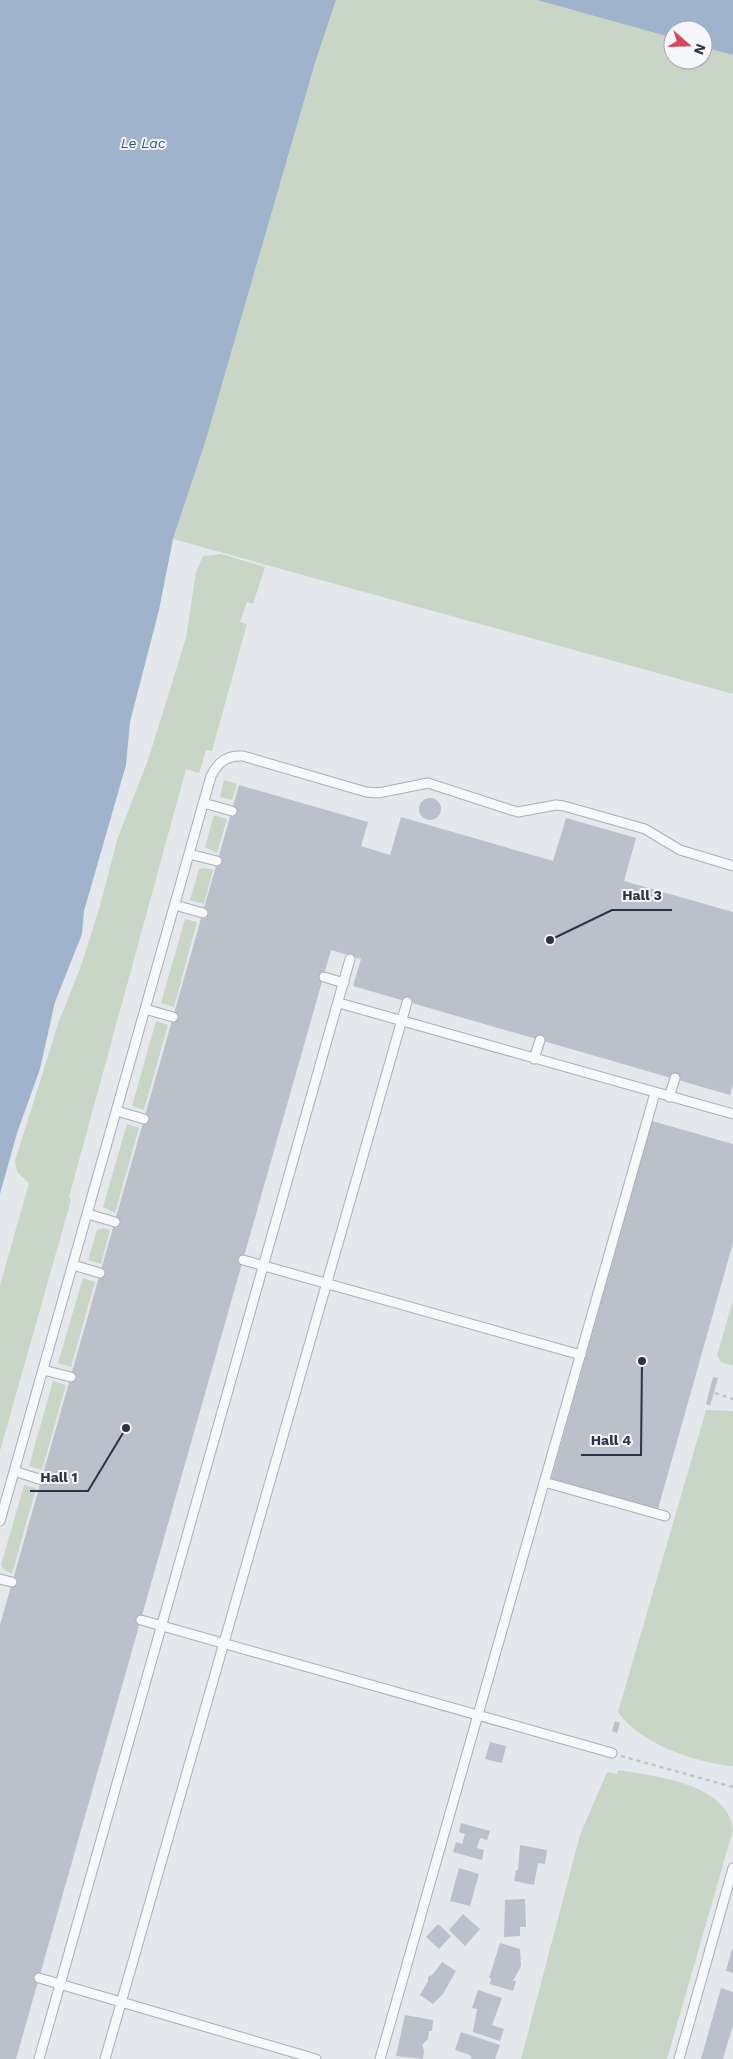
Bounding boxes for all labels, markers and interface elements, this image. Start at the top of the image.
north arrow [663,20,713,70]
text: N [691,42,710,57]
water label: Le Lac [121,135,166,151]
callout: Hall 3 [612,881,672,910]
text: Hall 3 [622,887,662,903]
callout: Hall 4 [581,1426,641,1455]
text: Hall 4 [591,1432,631,1448]
callout: Hall 1 [30,1462,88,1491]
text: Hall 1 [40,1469,78,1485]

